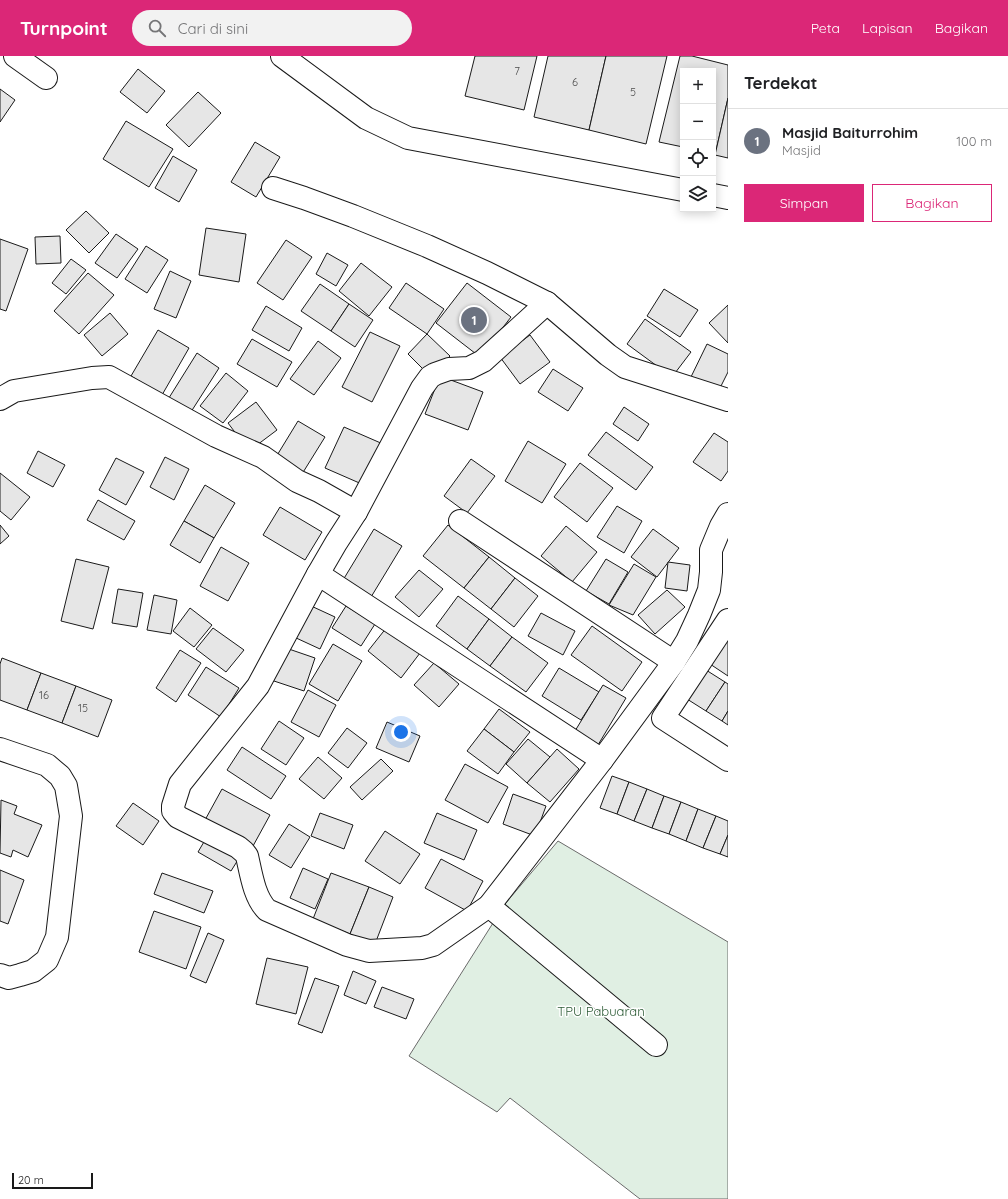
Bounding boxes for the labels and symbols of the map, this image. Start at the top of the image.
house number: 7 [514,64,520,78]
house number: 6 [572,75,578,89]
house number: 5 [630,85,636,99]
pin: 1 [461,305,487,335]
house number: 16 [39,688,49,702]
house number: 15 [78,701,88,715]
your location [391,722,411,742]
park label: TPU Pabuaran [557,1003,645,1019]
scale bar [12,1171,93,1190]

